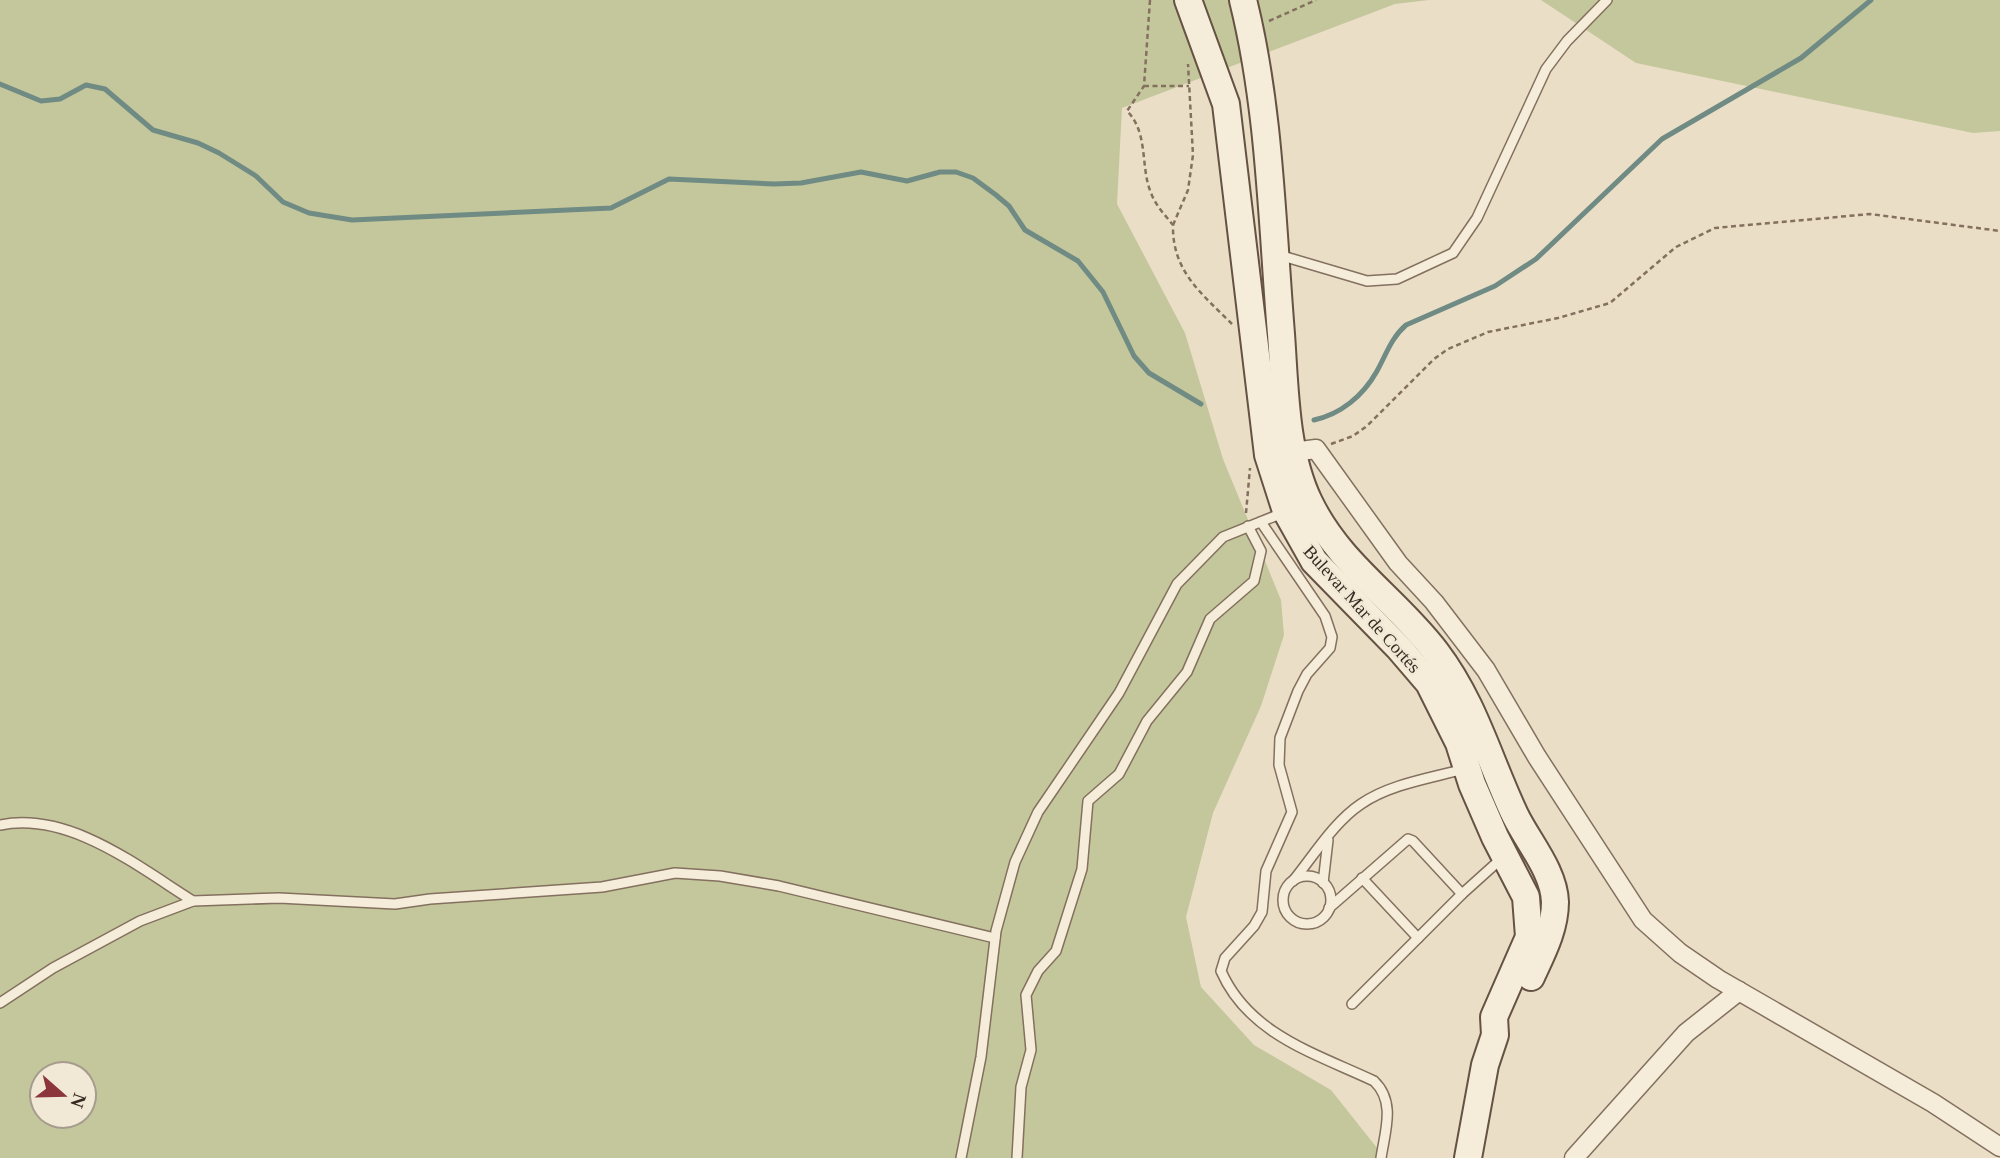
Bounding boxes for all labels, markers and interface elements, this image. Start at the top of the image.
street label: Bulevar Mar de Cortés [1300,541,1424,677]
north arrow [28,1060,98,1130]
text: N [66,1091,91,1111]

